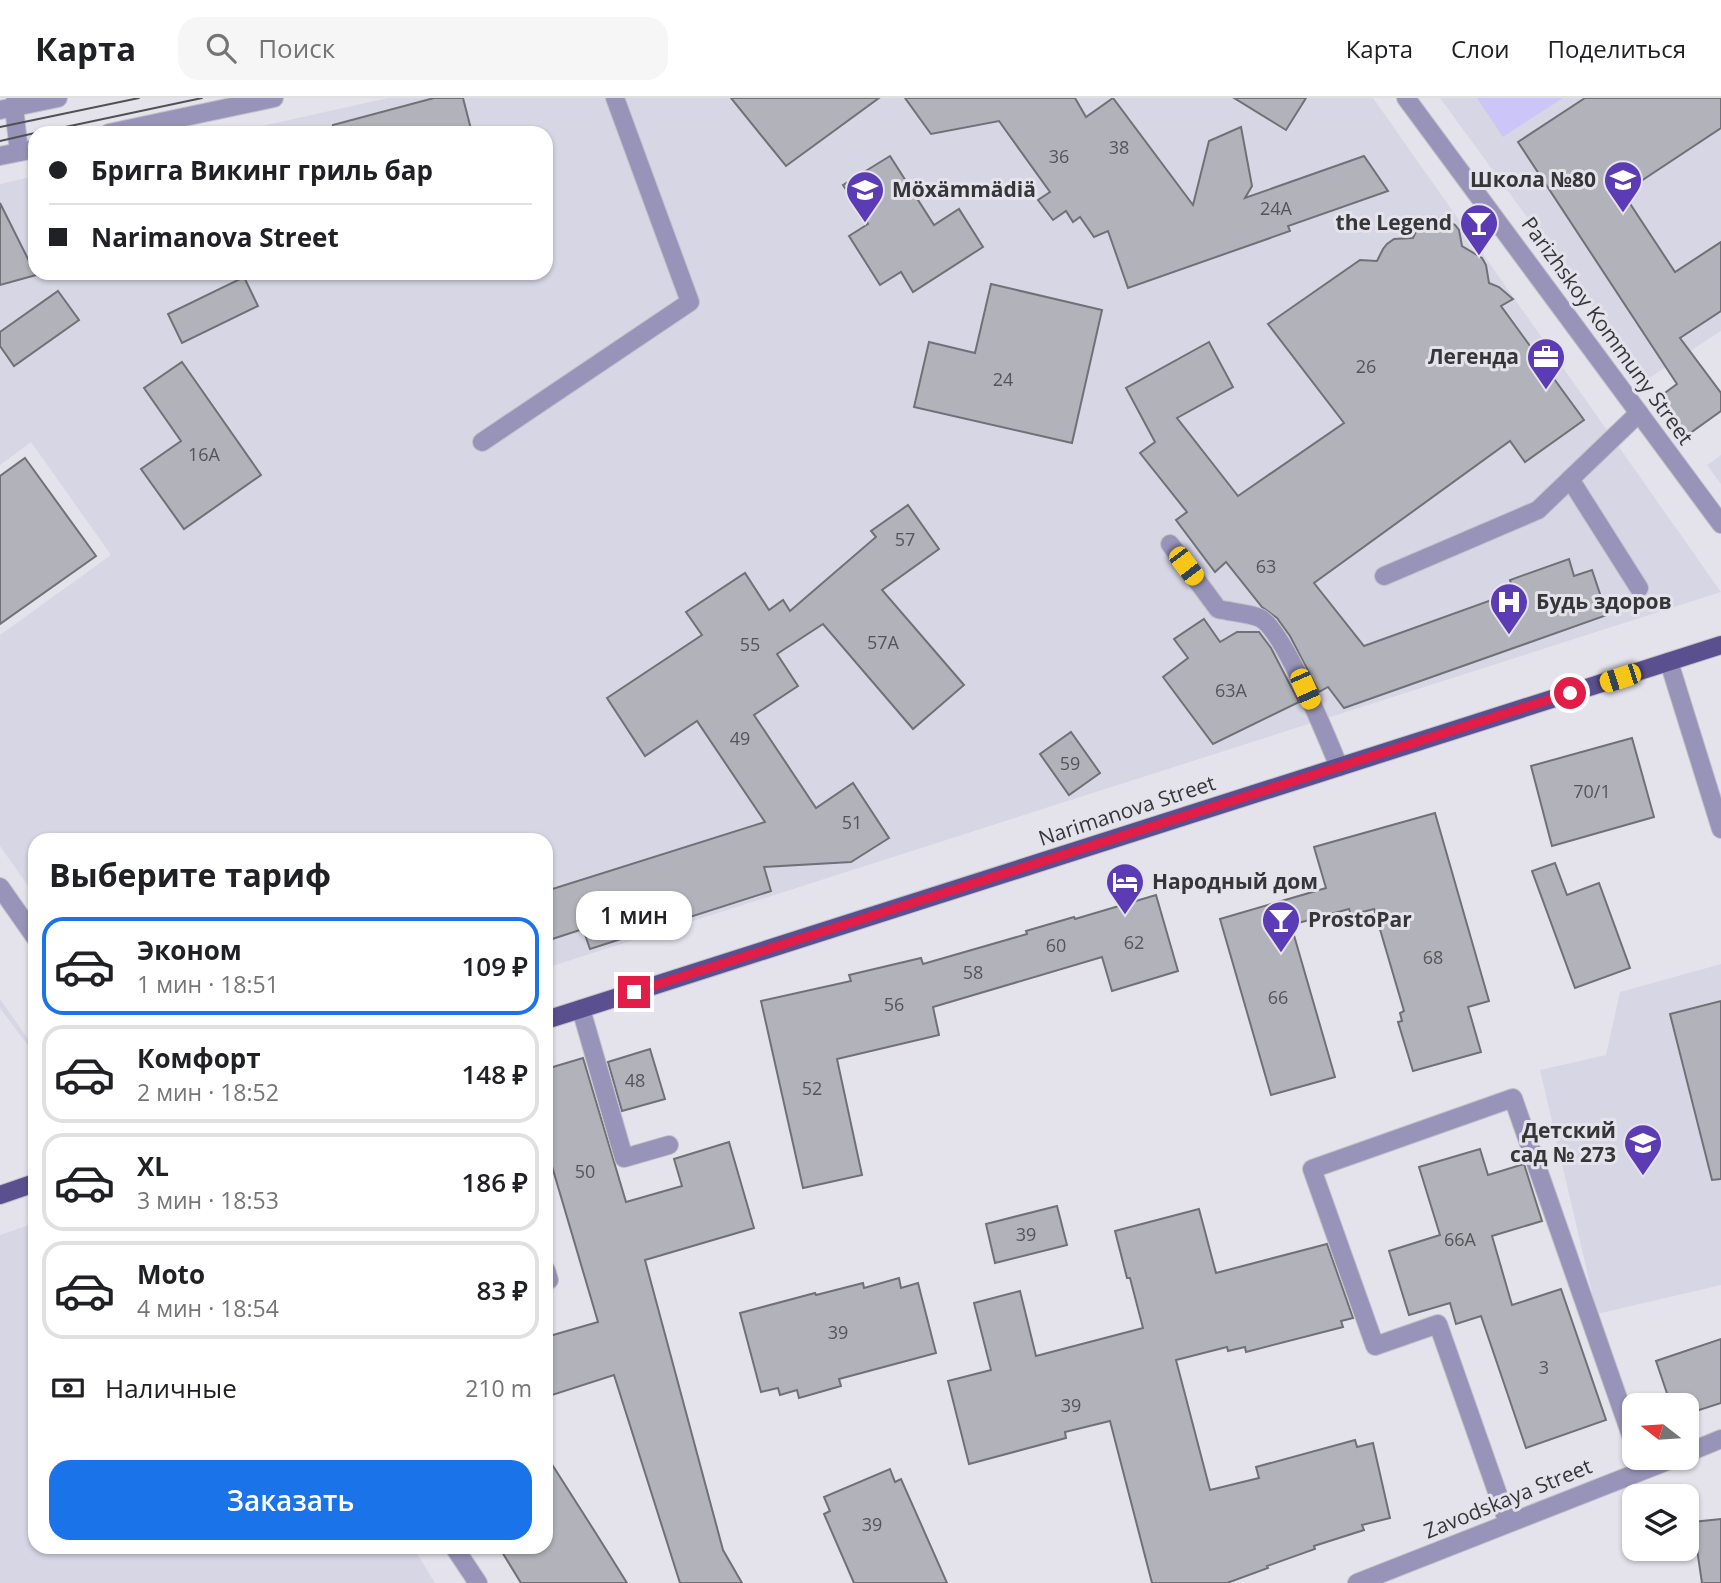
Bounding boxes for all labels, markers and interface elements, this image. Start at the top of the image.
search box [178,17,668,80]
text: Карта [35,26,136,71]
icon: search [202,29,240,67]
text: Поиск [258,30,335,66]
text: Карта [1346,32,1413,65]
text: Слои [1451,32,1510,65]
text: Поделиться [1548,32,1686,65]
house number: 38 [1109,135,1129,159]
house number: 36 [1049,144,1069,168]
text: Бригга Викинг гриль бар [91,152,433,188]
school or university icon: Школа №80 [1602,159,1644,214]
place label: Школа №80 [1470,165,1596,193]
school or university icon: Möxämmädiä [844,169,886,224]
place label: Möxämmädiä [892,175,1036,203]
house number: 24А [1260,196,1293,220]
bar icon: the Legend [1458,202,1500,257]
place label: the Legend [1336,208,1452,236]
street label: Parizhskoy Kommuny Street [1516,211,1700,450]
text: Narimanova Street [91,219,339,255]
office icon: Легенда [1525,336,1567,391]
place label: Легенда [1428,342,1519,370]
house number: 26 [1356,354,1376,378]
house number: 24 [993,367,1013,391]
house number: 16А [188,442,221,466]
house number: 57 [895,527,915,551]
car [1165,543,1208,589]
house number: 63 [1256,554,1276,578]
hospital icon: Будь здоров [1488,581,1530,636]
place label: Будь здоров [1536,587,1672,615]
house number: 57А [867,630,900,654]
house number: 55 [740,632,760,656]
car [1597,662,1644,694]
car [1287,666,1324,712]
route start [1554,677,1586,709]
house number: 63А [1215,678,1248,702]
house number: 49 [730,726,750,750]
house number: 59 [1060,751,1080,775]
street label: Narimanova Street [1035,768,1219,852]
house number: 70/1 [1573,779,1611,803]
house number: 51 [842,810,862,834]
text: Выберите тариф [49,853,331,896]
hotel icon: Народный дом [1104,861,1146,916]
place label: Народный дом [1152,867,1318,895]
callout: 1 мин [576,890,692,940]
text: 1 мин [600,899,668,931]
bar icon: ProstoPar [1260,899,1302,954]
place label: ProstoPar [1308,905,1412,933]
house number: 62 [1124,930,1144,954]
text: Эконом [137,932,242,968]
house number: 60 [1046,933,1066,957]
icon: car [53,935,116,998]
house number: 68 [1423,945,1443,969]
text: 109 ₽ [462,948,528,984]
house number: 58 [963,960,983,984]
text: 1 мин · 18:51 [137,968,279,1000]
route end [618,976,650,1008]
house number: 66 [1268,985,1288,1009]
house number: 56 [884,992,904,1016]
text: Комфорт [137,1040,261,1076]
icon: car [53,1043,116,1106]
text: 148 ₽ [462,1056,528,1092]
house number: 48 [625,1068,645,1092]
text: 2 мин · 18:52 [137,1076,279,1108]
house number: 52 [802,1076,822,1100]
place label: Детский сад № 273 [1510,1116,1616,1168]
school or university icon: Детский сад № 273 [1622,1122,1664,1177]
text: XL [137,1148,169,1184]
icon: car [53,1151,116,1214]
house number: 50 [575,1159,595,1183]
text: 186 ₽ [462,1164,528,1200]
text: 3 мин · 18:53 [137,1184,279,1216]
house number: 39 [1016,1222,1036,1246]
house number: 66А [1444,1227,1477,1251]
text: Moto [137,1256,205,1292]
icon: car [53,1259,116,1322]
text: 83 ₽ [476,1272,528,1308]
text: 4 мин · 18:54 [137,1292,279,1324]
house number: 39 [828,1320,848,1344]
house number: 3 [1539,1355,1549,1379]
icon: cash [49,1369,87,1407]
text: Наличные [105,1370,237,1406]
text: 210 m [465,1372,532,1404]
house number: 39 [1061,1393,1081,1417]
north arrow [1622,1393,1699,1470]
map controls [1622,1393,1699,1561]
street label: Zavodskaya Street [1420,1452,1596,1545]
button: Заказать [49,1460,532,1540]
button: layers [1622,1484,1699,1561]
house number: 39 [862,1512,882,1536]

